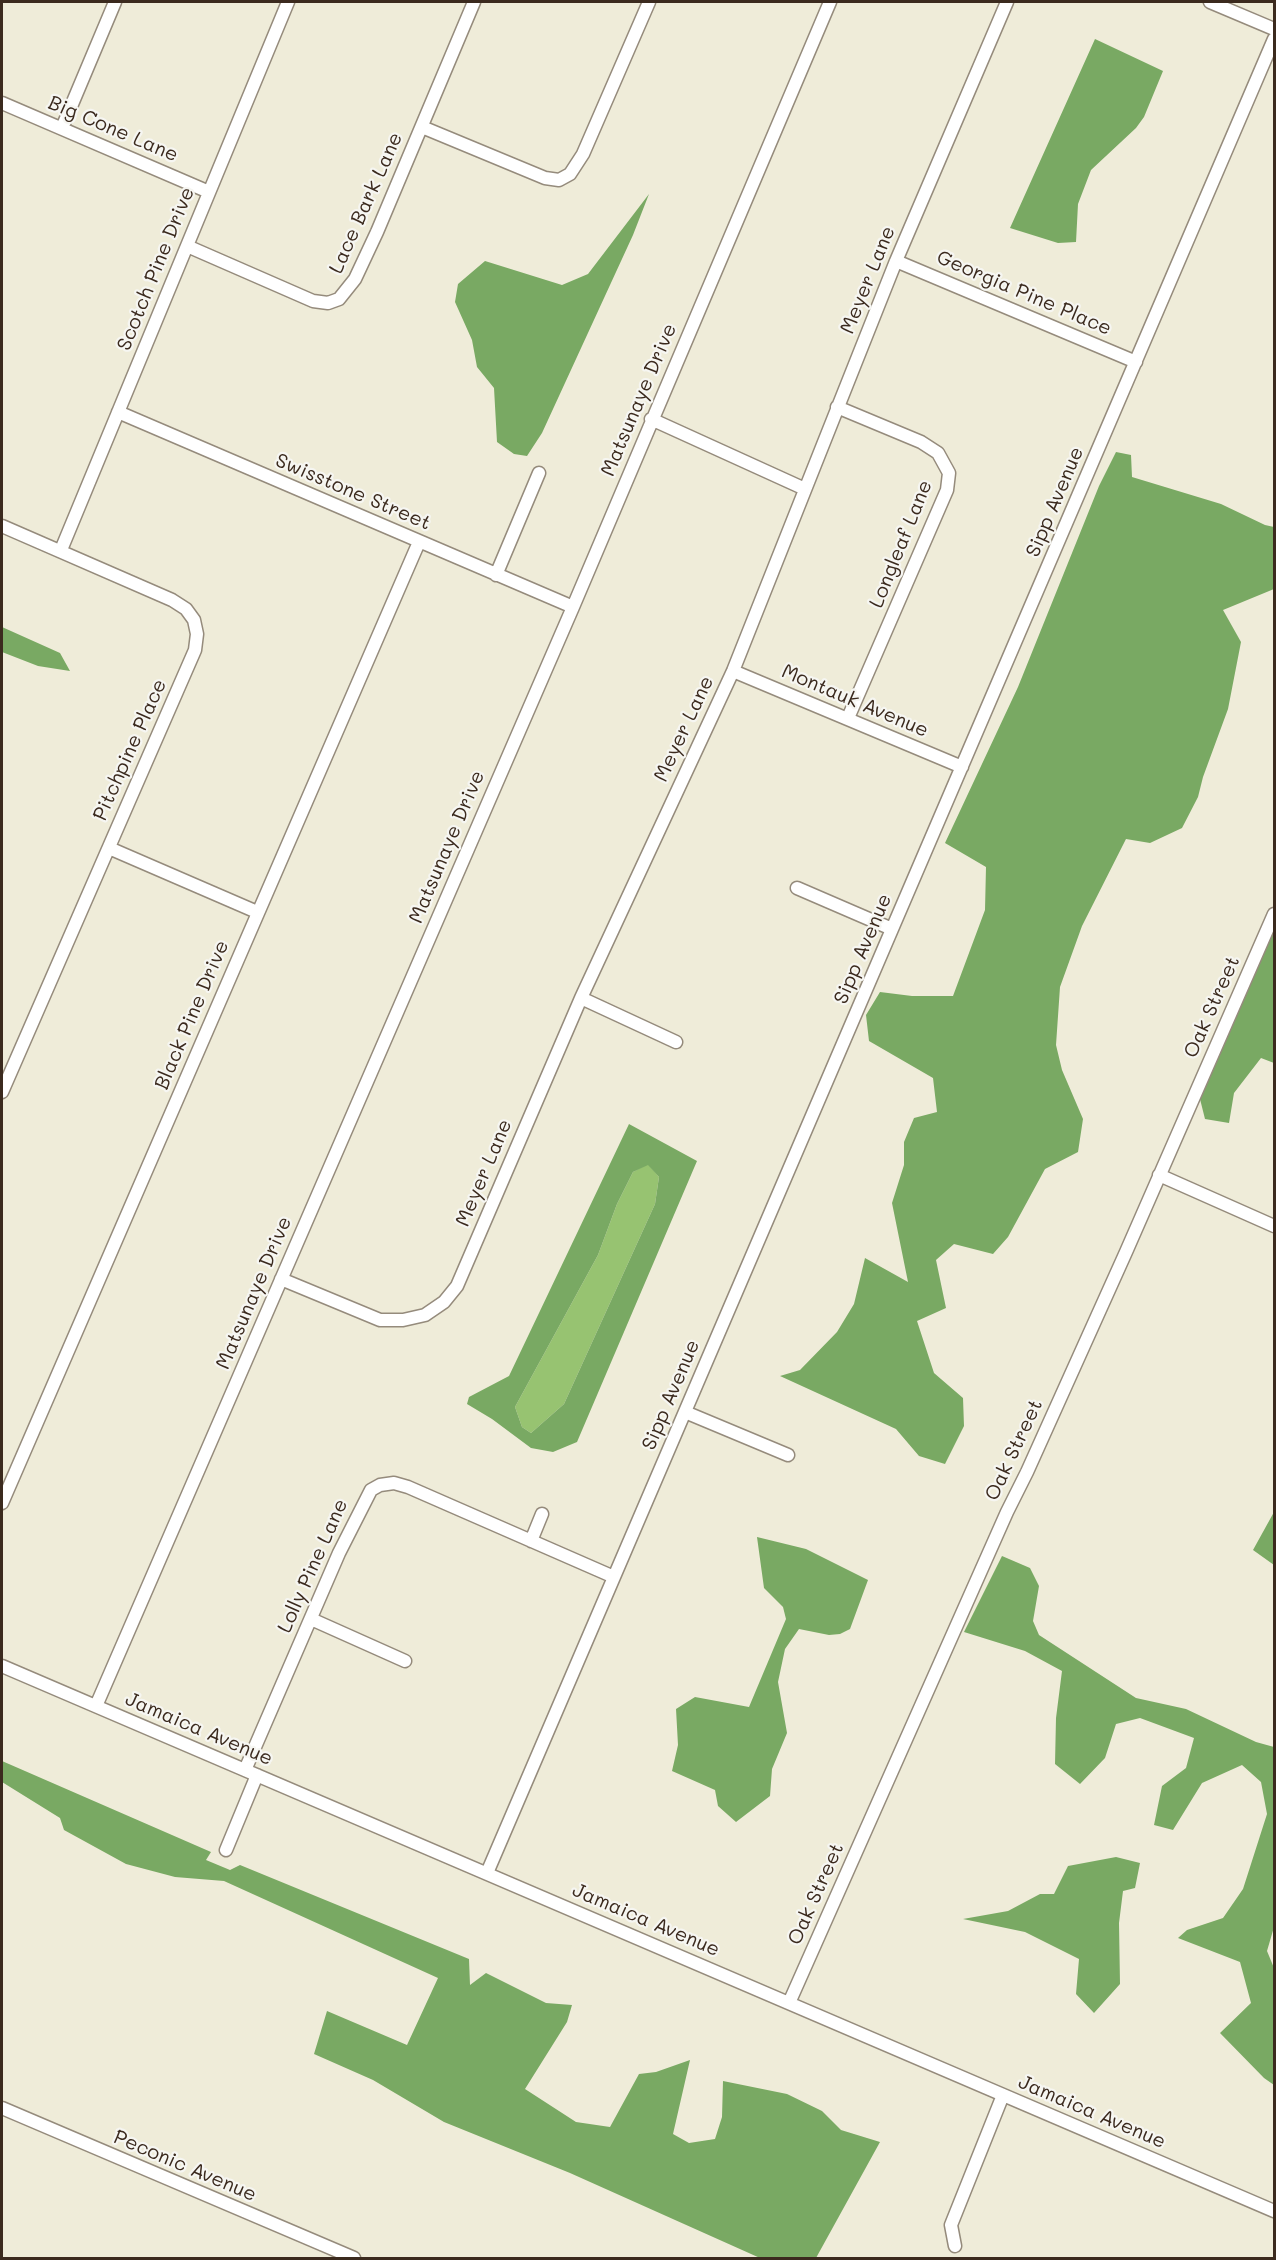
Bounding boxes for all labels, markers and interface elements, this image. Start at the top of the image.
street label: Big Cone Lane [44,91,182,167]
street label: Lace Bark Lane [324,129,408,277]
street label: Scotch Pine Drive [112,184,200,354]
street label: Meyer Lane [836,223,900,337]
street label: Georgia Pine Place [933,245,1115,341]
street label: Matsunaye Drive [596,320,682,480]
street label: Sipp Avenue [1021,443,1089,561]
street label: Swisstone Street [272,448,434,536]
street label: Longleaf Lane [864,477,938,611]
street label: Montauk Avenue [778,659,932,743]
street label: Meyer Lane [649,672,719,786]
street label: Pitchpine Place [88,676,172,824]
street label: Matsunaye Drive [404,767,490,927]
street label: Sipp Avenue [829,890,897,1008]
street label: Black Pine Drive [150,937,234,1093]
street label: Oak Street [1179,952,1245,1062]
street label: Meyer Lane [451,1116,517,1230]
street label: Matsunaye Drive [211,1213,297,1373]
street label: Sipp Avenue [637,1336,705,1454]
street label: Oak Street [980,1396,1048,1504]
street label: Lolly Pine Lane [273,1495,353,1637]
street label: Jamaica Avenue [122,1687,276,1771]
street label: Oak Street [783,1839,849,1949]
street label: Jamaica Avenue [569,1878,723,1962]
street label: Jamaica Avenue [1015,2070,1169,2154]
street label: Peconic Avenue [110,2125,260,2207]

